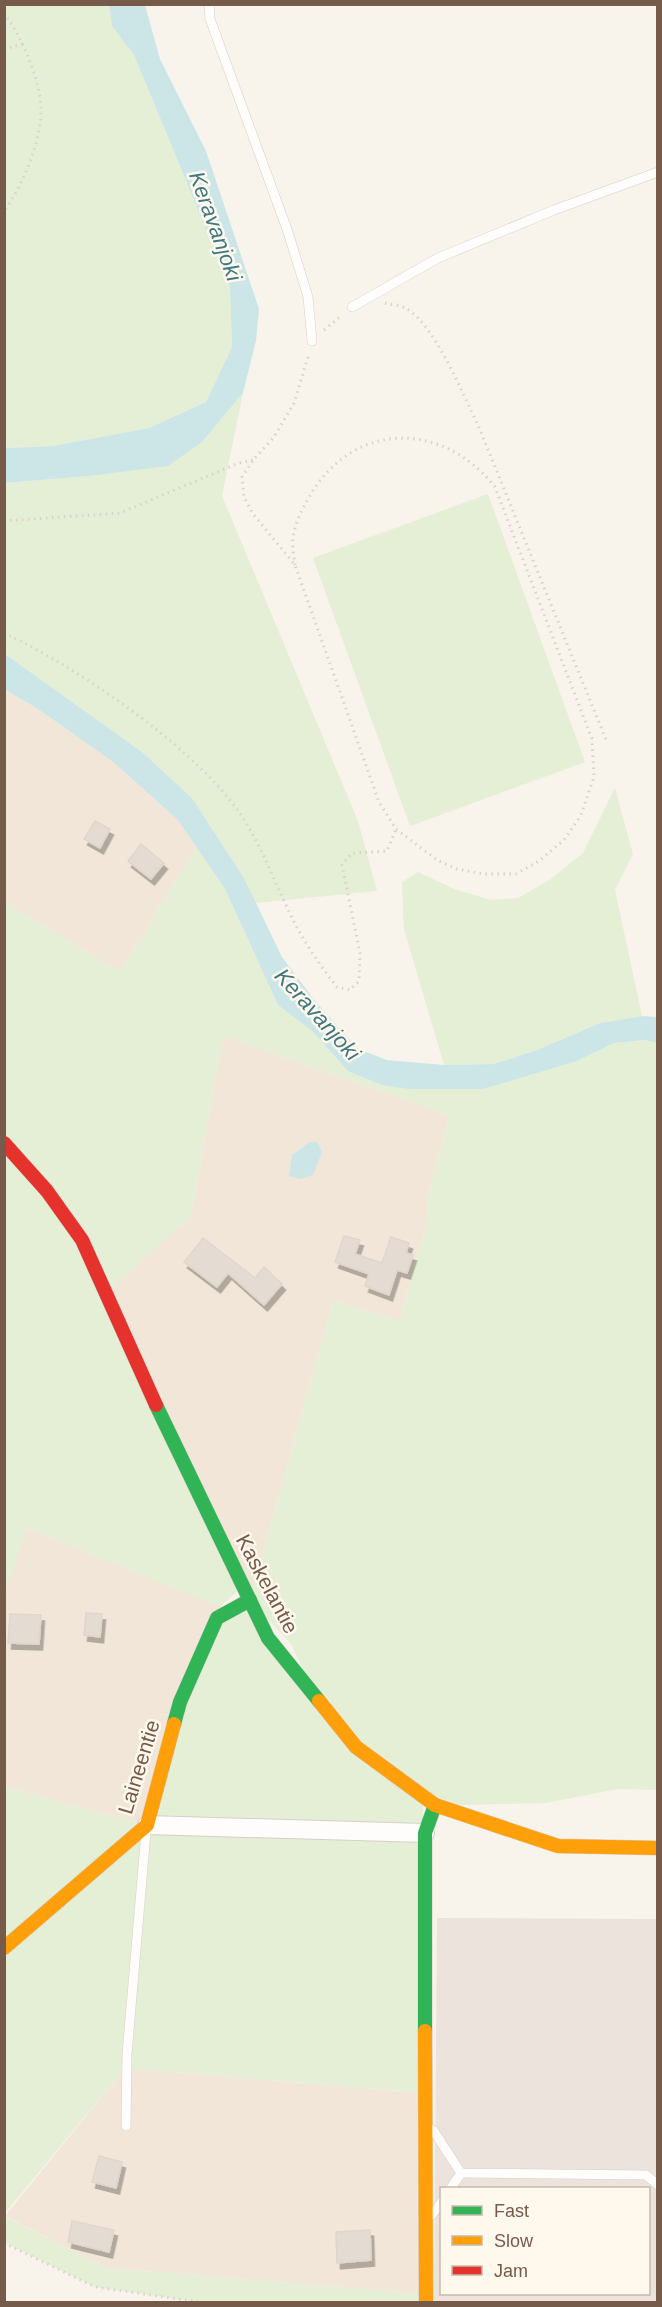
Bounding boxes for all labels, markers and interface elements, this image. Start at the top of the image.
water label: Keravanjoki [184,168,247,286]
water label: Keravanjoki [270,963,366,1066]
street label: Kaskelantie [232,1530,303,1637]
street label: Laineentie [113,1717,164,1817]
legend [440,2187,650,2295]
text: Fast [494,2201,529,2221]
text: Slow [494,2231,534,2251]
text: Jam [494,2261,528,2281]

